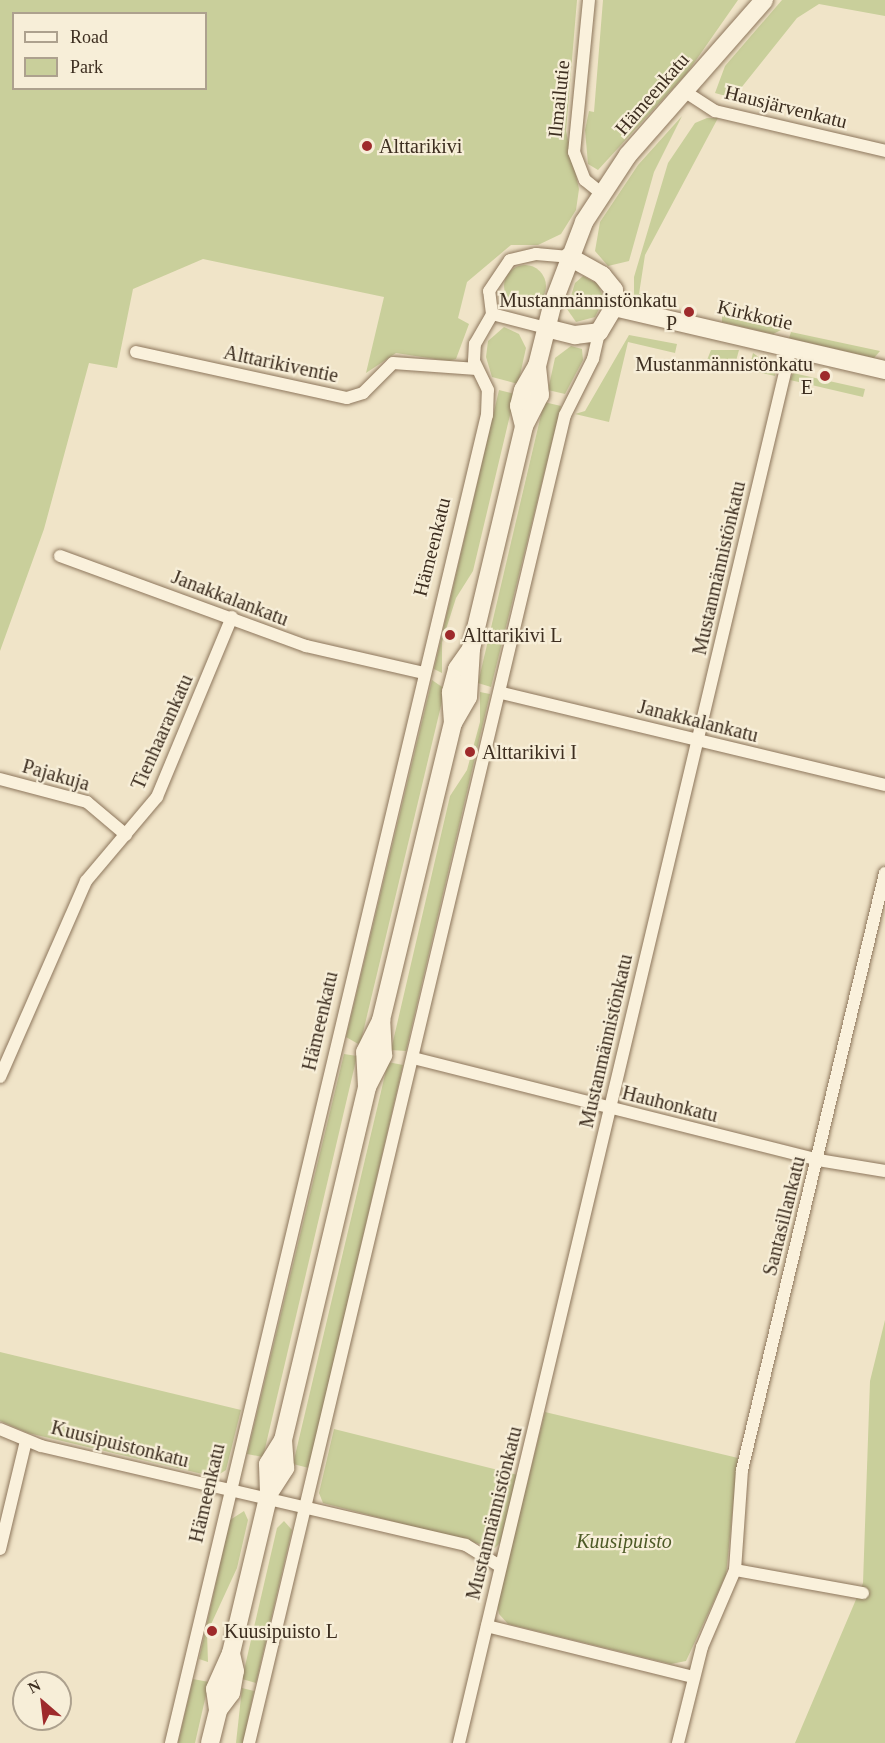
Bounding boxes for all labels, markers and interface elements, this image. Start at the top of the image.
legend [12,12,207,90]
text: Road [70,27,108,47]
street label: Hämeenkatu [610,48,694,140]
text: Park [70,57,103,77]
street label: Ilmailutie [543,59,575,139]
street label: Hausjärvenkatu [722,80,850,134]
place label: Alttarikivi [379,134,462,158]
marker: Alttarikivi [360,139,374,153]
place label: Mustanmännistönkatu P [499,288,677,335]
street label: Kirkkotie [715,295,795,335]
marker: Mustanmännistönkatu P [682,305,696,319]
street label: Alttarikiventie [221,340,341,388]
place label: Mustanmännistönkatu E [635,352,813,399]
marker: Mustanmännistönkatu E [818,369,832,383]
street label: Mustanmännistönkatu [687,479,751,657]
street label: Hämeenkatu [408,495,456,599]
street label: Janakkalankatu [168,565,292,631]
place label: Alttarikivi L [462,623,563,647]
marker: Alttarikivi L [443,628,457,642]
street label: Tienhaarankatu [126,671,198,793]
street label: Janakkalankatu [635,694,761,748]
place label: Alttarikivi I [482,740,577,764]
marker: Alttarikivi I [463,745,477,759]
street label: Pajakuja [20,754,92,796]
street label: Mustanmännistönkatu [574,952,638,1130]
street label: Hämeenkatu [297,969,343,1073]
street label: Hauhonkatu [620,1081,720,1127]
street label: Santasillankatu [758,1154,810,1278]
street label: Kuusipuistonkatu [49,1415,191,1473]
street label: Mustanmännistönkatu [461,1424,527,1602]
street label: Hämeenkatu [184,1441,230,1545]
park label: Kuusipuisto [576,1529,672,1553]
place label: Kuusipuisto L [224,1619,338,1643]
marker: Kuusipuisto L [205,1624,219,1638]
north arrow [12,1671,72,1731]
text: N [25,1676,43,1697]

